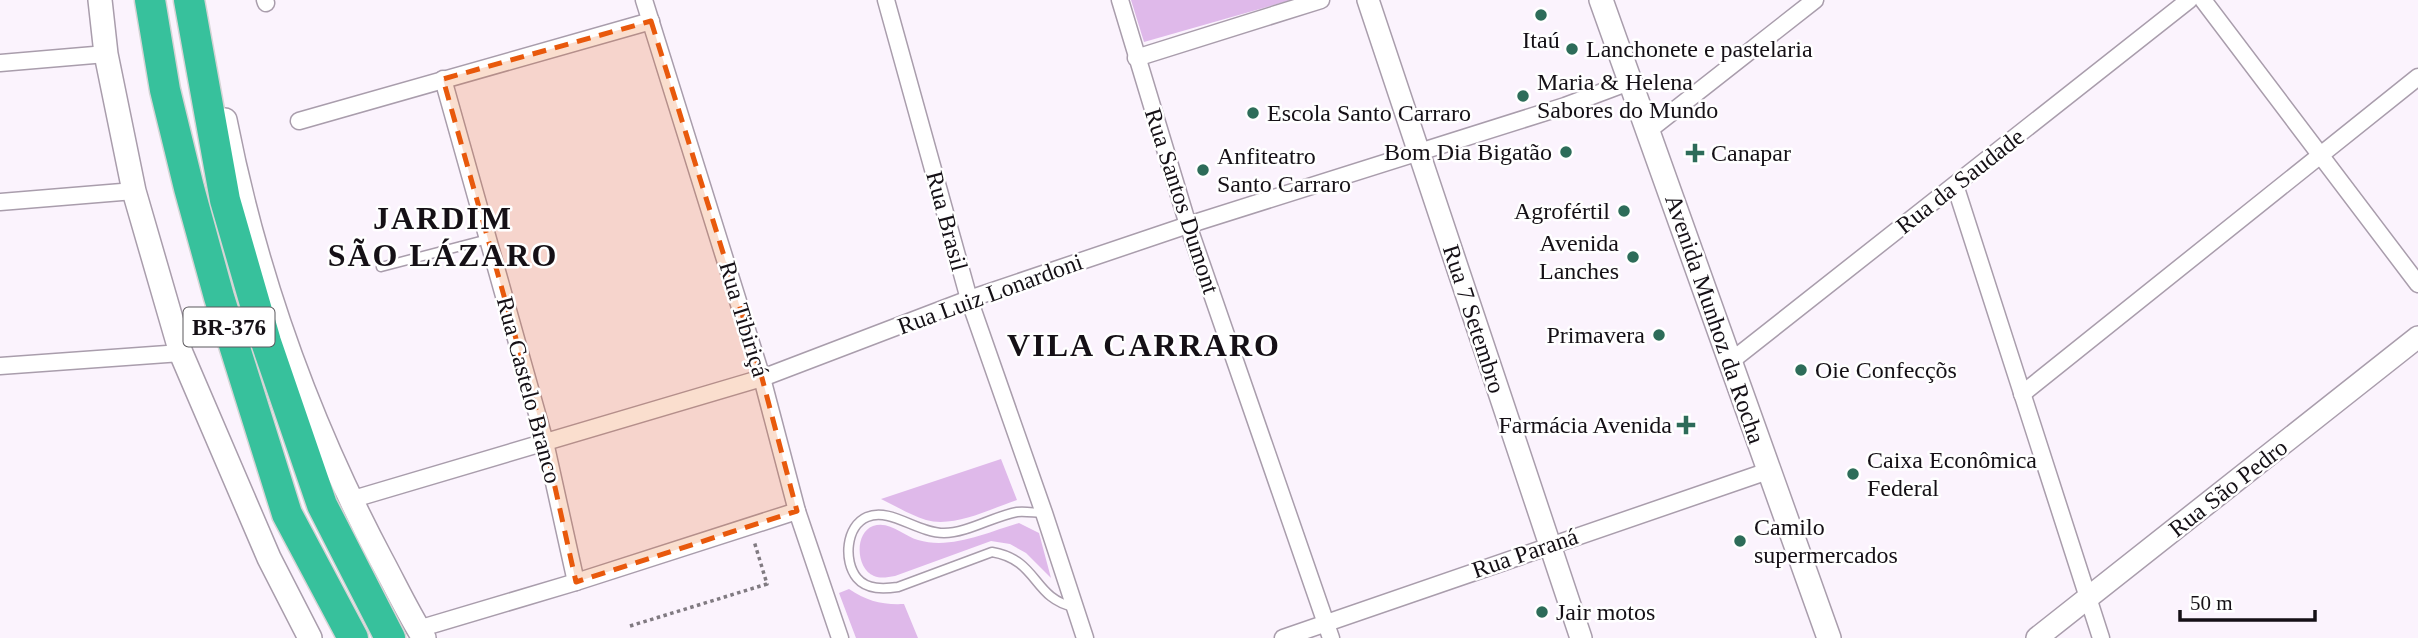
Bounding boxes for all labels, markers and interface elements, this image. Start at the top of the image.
marker: Itaú [1533,7,1549,23]
place label: Itaú [1522,27,1560,53]
place label: Lanchonete e pastelaria [1586,36,1813,62]
marker: Lanchonete e pastelaria [1564,41,1580,57]
place label: Maria & Helena Sabores do Mundo [1537,69,1718,123]
marker: Maria & Helena Sabores do Mundo [1515,88,1531,104]
place label: Escola Santo Carraro [1267,100,1471,126]
street label: Rua Santos Dumont [1140,105,1224,297]
marker: Escola Santo Carraro [1245,105,1261,121]
street label: Rua da Saudade [1891,123,2029,239]
place label: Bom Dia Bigatão [1384,139,1552,165]
place label: Canapar [1711,140,1791,166]
place label: Anfiteatro Santo Carraro [1217,143,1351,197]
marker: Canapar [1685,143,1705,163]
marker: Bom Dia Bigatão [1558,144,1574,160]
marker: Anfiteatro Santo Carraro [1195,162,1211,178]
street label: Rua Brasil [921,168,973,274]
street label: Avenida Munhoz da Rocha [1660,191,1770,447]
place label: Agrofértil [1514,198,1610,224]
district label: JARDIM SÃO LÁZARO [328,200,558,273]
marker: Agrofértil [1616,203,1632,219]
place label: Avenida Lanches [1539,230,1619,284]
street label: Rua 7 Setembro [1438,241,1510,397]
street label: Rua Luiz Lonardoni [894,248,1086,339]
marker: Avenida Lanches [1625,249,1641,265]
street label: Rua Tibiriçá [714,258,774,380]
street label: Rua Castelo Branco [492,294,566,486]
road number: BR-376 [184,308,274,346]
place label: Primavera [1546,322,1645,348]
district label: VILA CARRARO [1007,327,1281,363]
marker: Primavera [1651,327,1667,343]
place label: Oie Confecçõs [1815,357,1957,383]
marker: Oie Confecçõs [1793,362,1809,378]
place label: Farmácia Avenida [1499,412,1672,438]
marker: Farmácia Avenida [1678,417,1694,433]
street label: Rua São Pedro [2164,434,2292,542]
place label: Caixa Econômica Federal [1867,447,2037,501]
marker: Caixa Econômica Federal [1845,466,1861,482]
place label: Camilo supermercados [1754,514,1898,568]
street label: Rua Paraná [1469,523,1582,583]
marker: Camilo supermercados [1732,533,1748,549]
scale bar [2180,578,2315,622]
text: 50 m [2190,591,2233,615]
place label: Jair motos [1556,599,1655,625]
marker: Jair motos [1534,604,1550,620]

